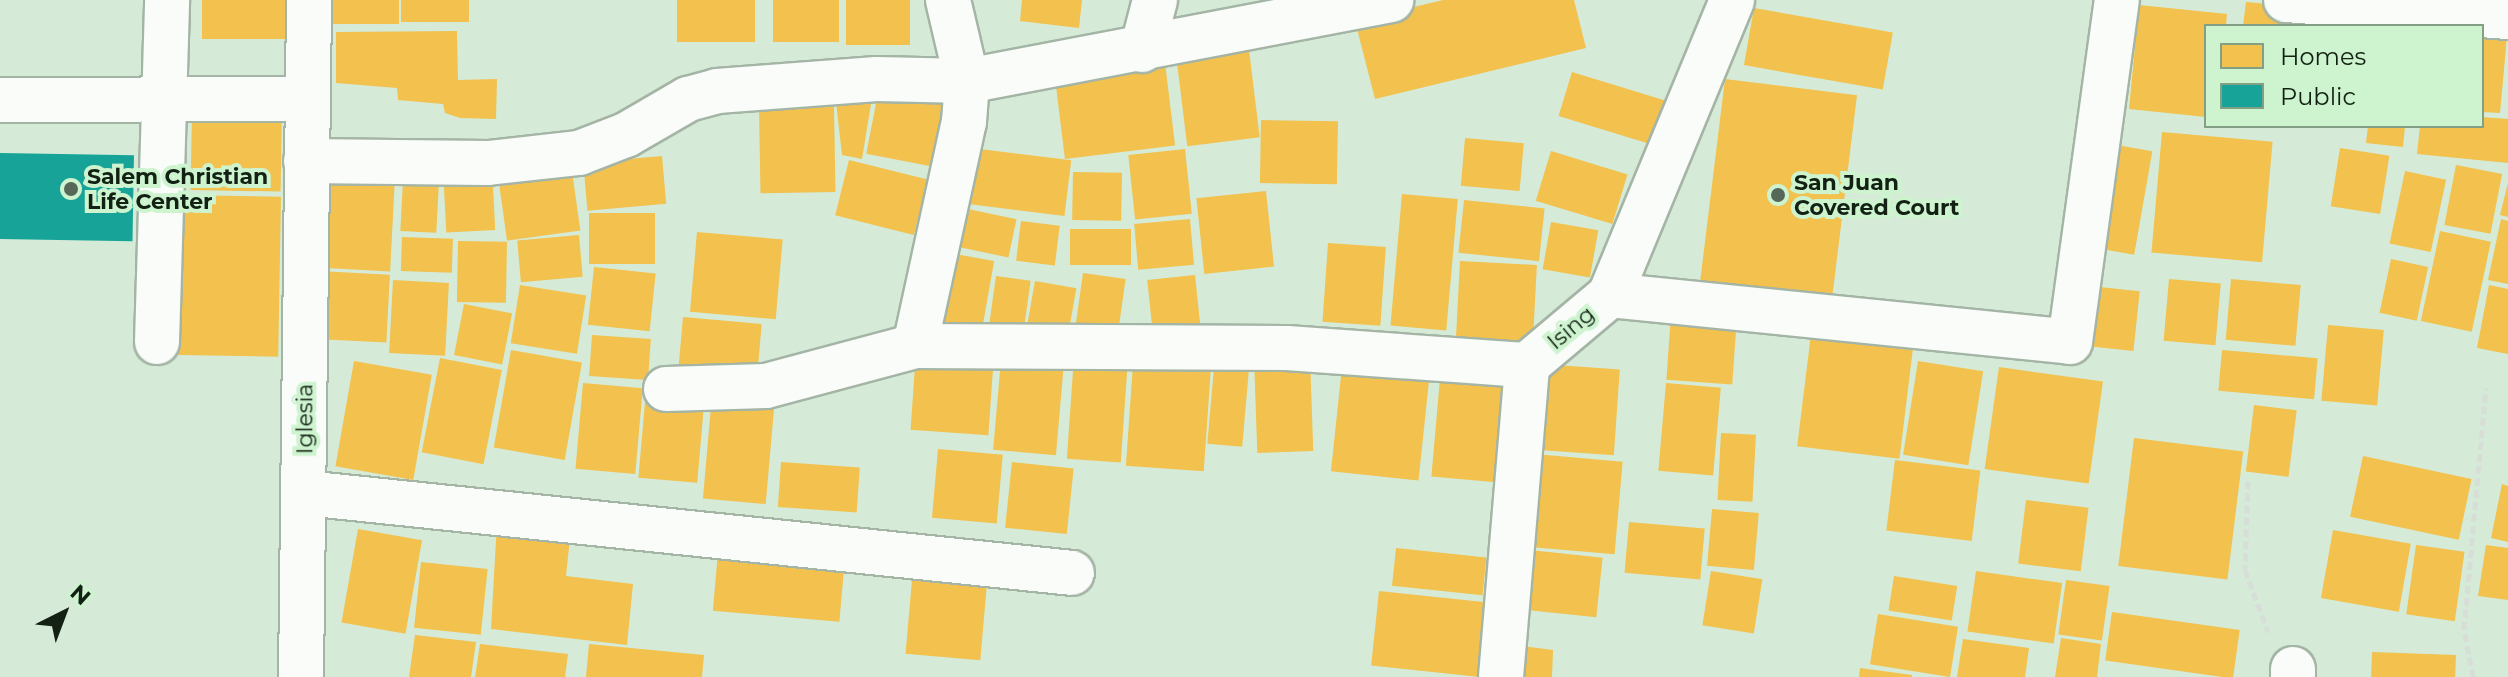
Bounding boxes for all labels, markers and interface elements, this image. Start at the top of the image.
legend [2204,24,2484,128]
text: Homes [2280,42,2366,71]
text: Public [2280,82,2356,111]
place label: Salem Christian Life Center [87,163,268,214]
place label: San Juan Covered Court [1794,169,1959,220]
marker: Salem Christian Life Center [62,180,80,198]
marker: San Juan Covered Court [1769,186,1787,204]
street label: Ising [1542,301,1600,355]
street label: Iglesia [292,384,318,454]
north arrow [24,573,104,653]
text: N [65,579,96,611]

